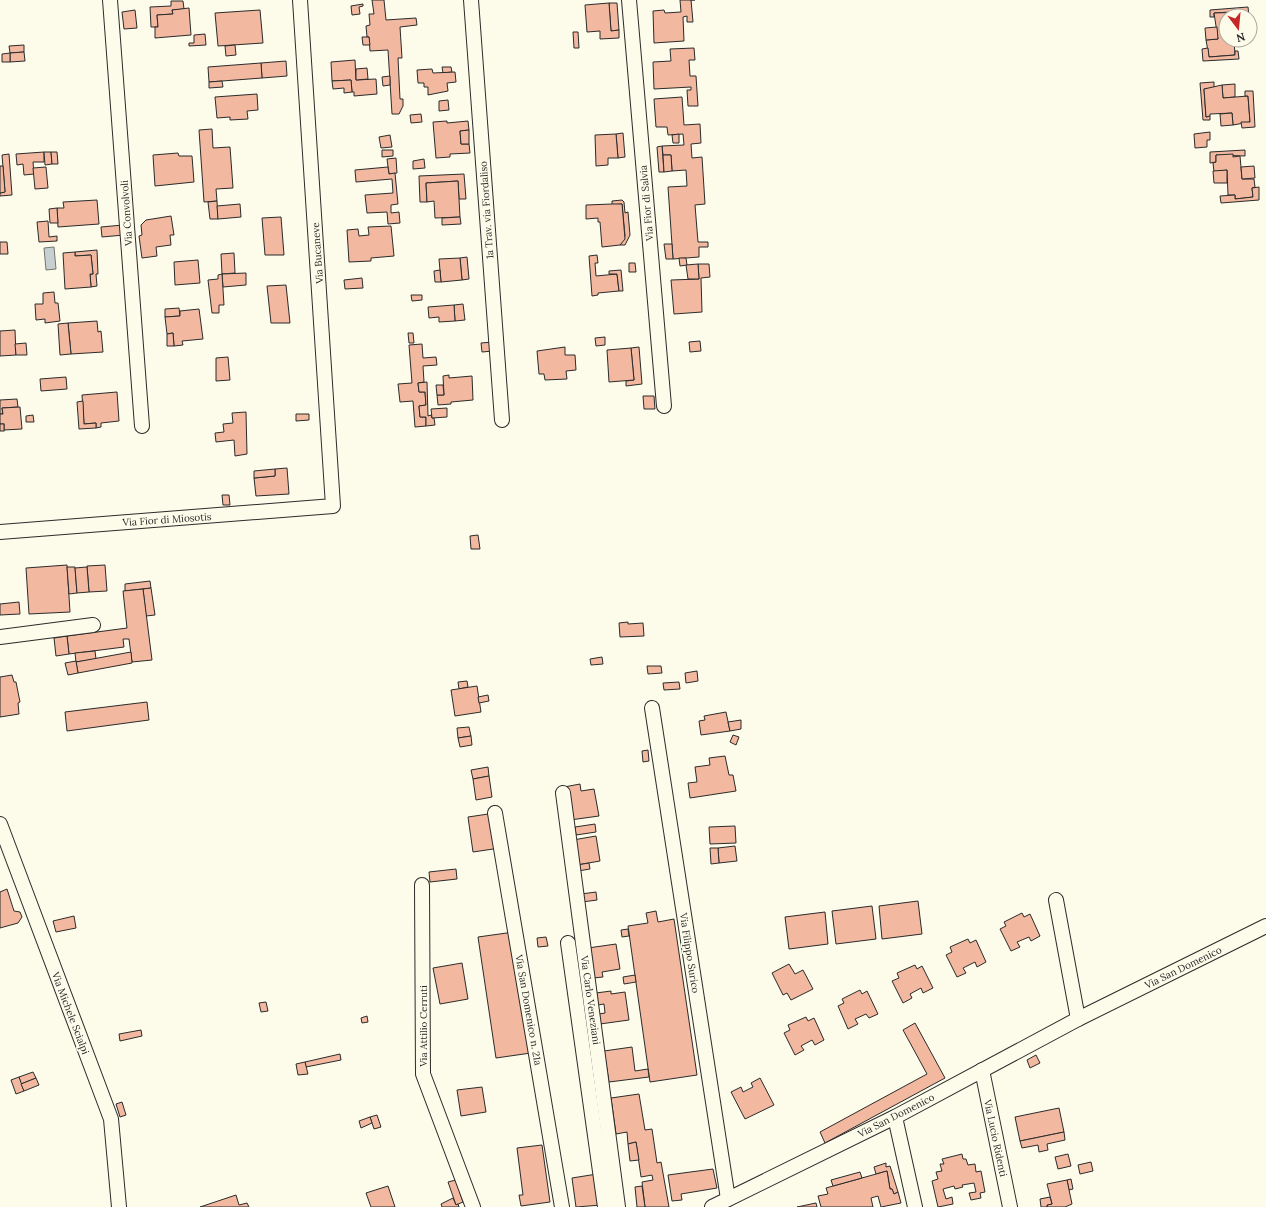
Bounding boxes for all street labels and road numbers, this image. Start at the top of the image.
street label: 1a Trav. via Fiordaliso [477,161,496,259]
street label: Via Fior di Salvia [637,165,656,242]
street label: Via Convolvoli [118,180,135,247]
street label: Via Bucaneve [309,221,326,285]
street label: Via Fior di Miosotis [121,510,212,529]
street label: Via Filippo Surico [677,911,702,994]
street label: Via San Domenico [1142,943,1224,992]
street label: Via San Domenico n. 21a [512,953,545,1066]
street label: Via Carlo Veneziani [578,954,603,1046]
street label: Via Michele Scialpi [49,969,92,1056]
street label: Via Attilio Cerruti [417,985,430,1068]
street label: Via San Domenico [855,1090,937,1141]
street label: Via Lucio Ridenti [981,1097,1010,1178]

